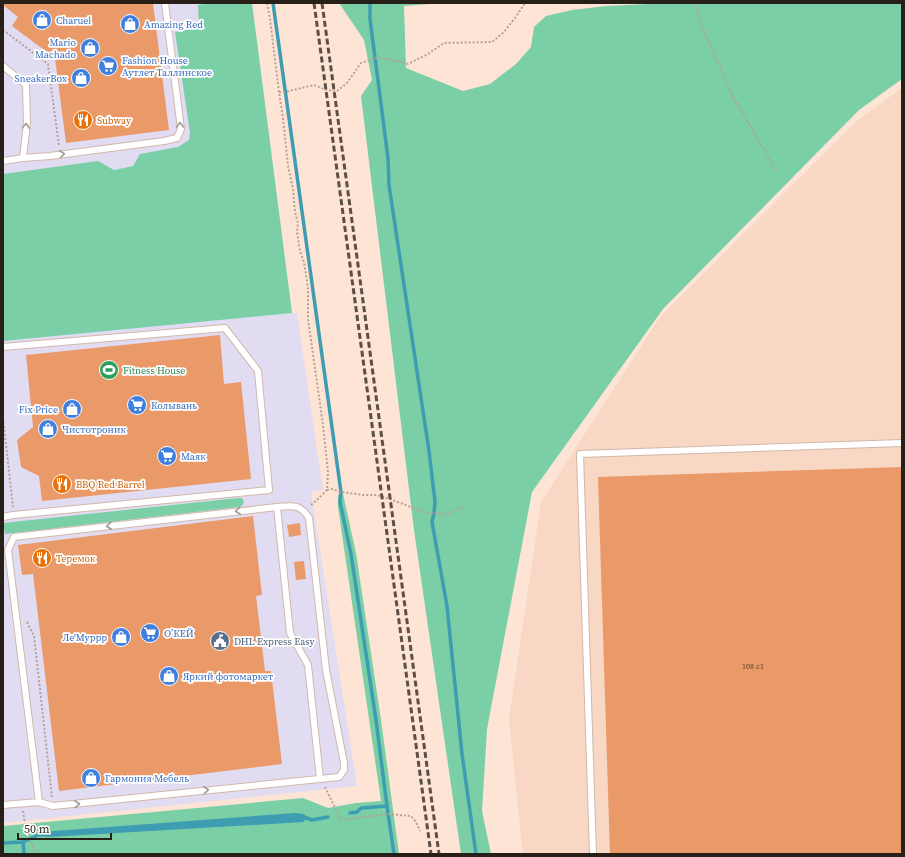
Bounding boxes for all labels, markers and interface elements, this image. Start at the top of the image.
shop icon: Charuel [31,9,53,31]
shop icon: Amazing Red [119,13,141,35]
place label: Charuel [56,14,91,27]
place label: Amazing Red [144,18,203,31]
place label: Mario Machado [35,36,77,61]
shop icon: Mario Machado [79,37,101,59]
place label: Fashion House Аутлет Таллинское [122,54,212,79]
supermarket icon: Fashion House Аутлет Таллинское [97,55,119,77]
shop icon: SneakerBox [70,67,92,89]
place label: SneakerBox [14,72,68,85]
restaurant icon: Subway [72,109,94,131]
place label: Subway [97,114,132,127]
one-way arrow [176,121,184,127]
one-way arrow [22,123,31,129]
one-way arrow [59,150,65,159]
sports icon: Fitness House [98,359,120,381]
place label: Fitness House [123,364,185,377]
supermarket icon: Колывань [126,394,148,416]
shop icon: Fix Price [61,398,83,420]
place label: Колывань [151,399,197,412]
place label: Fix Price [19,403,58,416]
shop icon: Чистотроник [37,418,59,440]
place label: Чистотроник [62,423,126,436]
supermarket icon: Маяк [156,445,178,467]
place label: Маяк [181,450,206,463]
restaurant icon: BBQ Red Barrel [51,473,73,495]
place label: BBQ Red Barrel [76,478,145,491]
one-way arrow [235,507,241,516]
one-way arrow [106,521,112,530]
restaurant icon: Теремок [31,547,53,569]
place label: Теремок [56,552,96,565]
supermarket icon: О’КЕЙ [139,622,161,644]
shop icon: Ле'Муррр [110,626,132,648]
place label: О’КЕЙ [164,627,194,640]
public building icon: DHL Express Easy [209,630,231,652]
place label: Ле'Муррр [62,631,107,644]
place label: DHL Express Easy [234,635,316,648]
house number: 108 с1 [742,661,764,672]
shop icon: Яркий фотомаркет [158,665,180,687]
place label: Яркий фотомаркет [183,670,274,683]
shop icon: Гармония Мебель [80,767,102,789]
place label: Гармония Мебель [105,772,189,785]
one-way arrow [203,786,209,795]
one-way arrow [74,799,80,808]
scale bar [18,815,111,841]
text: 50 m [24,821,50,837]

